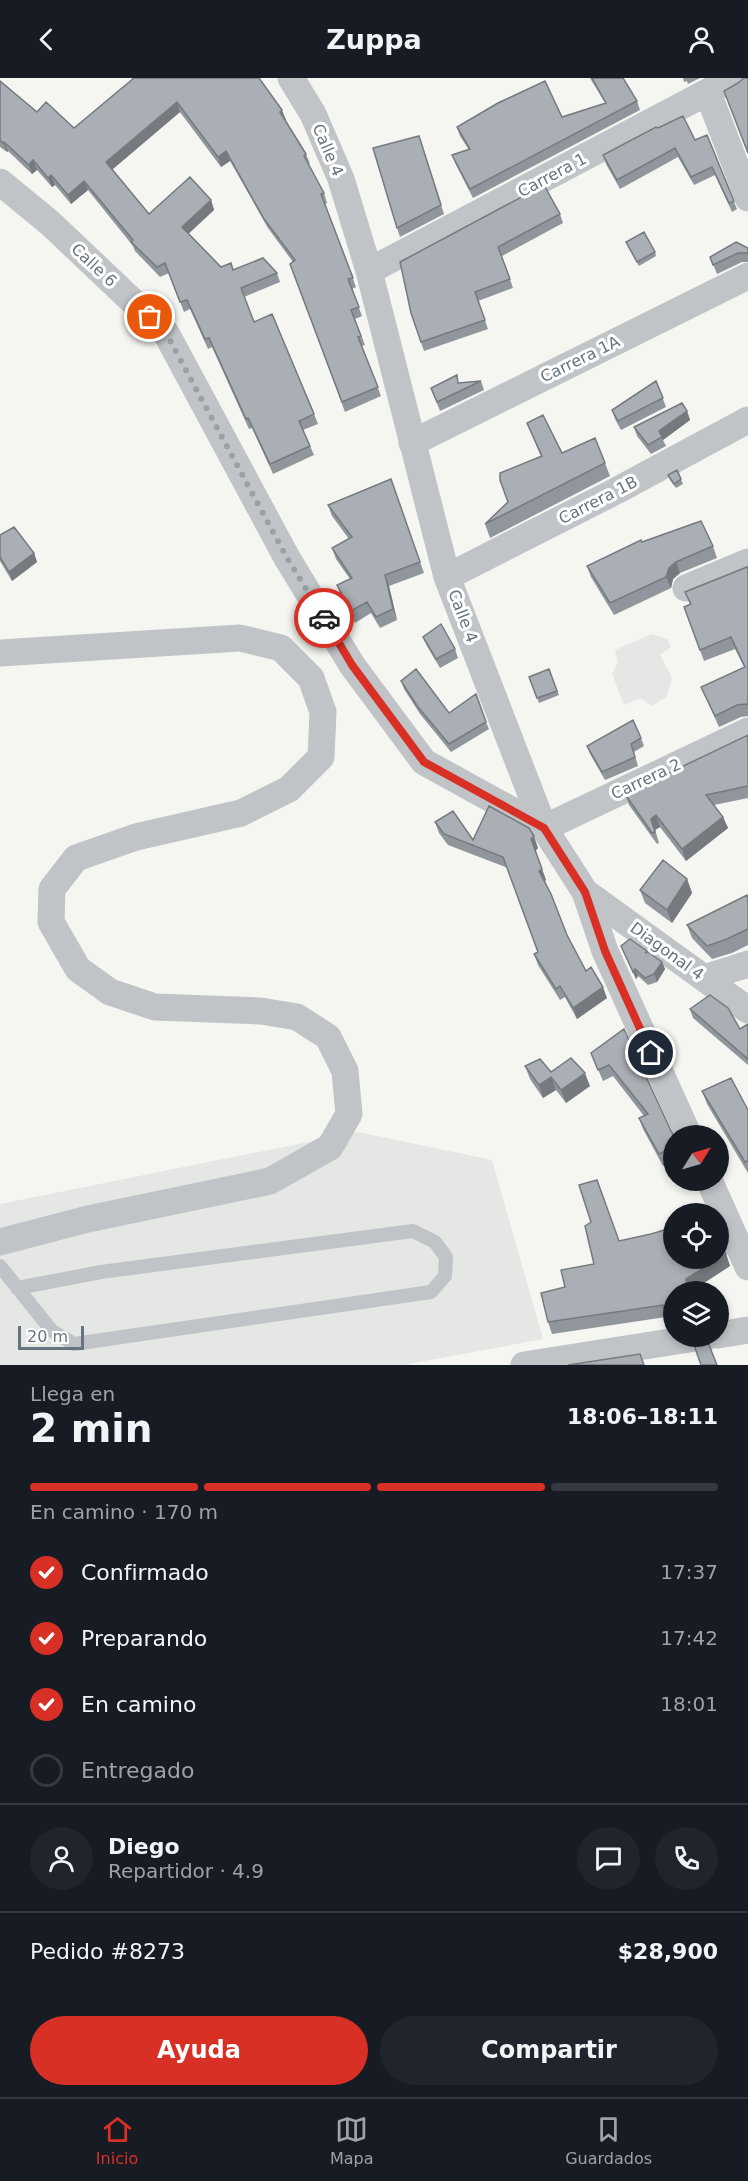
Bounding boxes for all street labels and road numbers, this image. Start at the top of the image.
street label: Calle 4 [309,121,347,179]
street label: Carrera 1 [514,149,590,201]
street label: Calle 6 [67,239,121,291]
street label: Carrera 1A [537,332,623,386]
street label: Carrera 1B [555,472,641,528]
street label: Calle 4 [444,587,482,645]
street label: Carrera 2 [608,755,684,803]
street label: Diagonal 4 [627,918,707,984]

